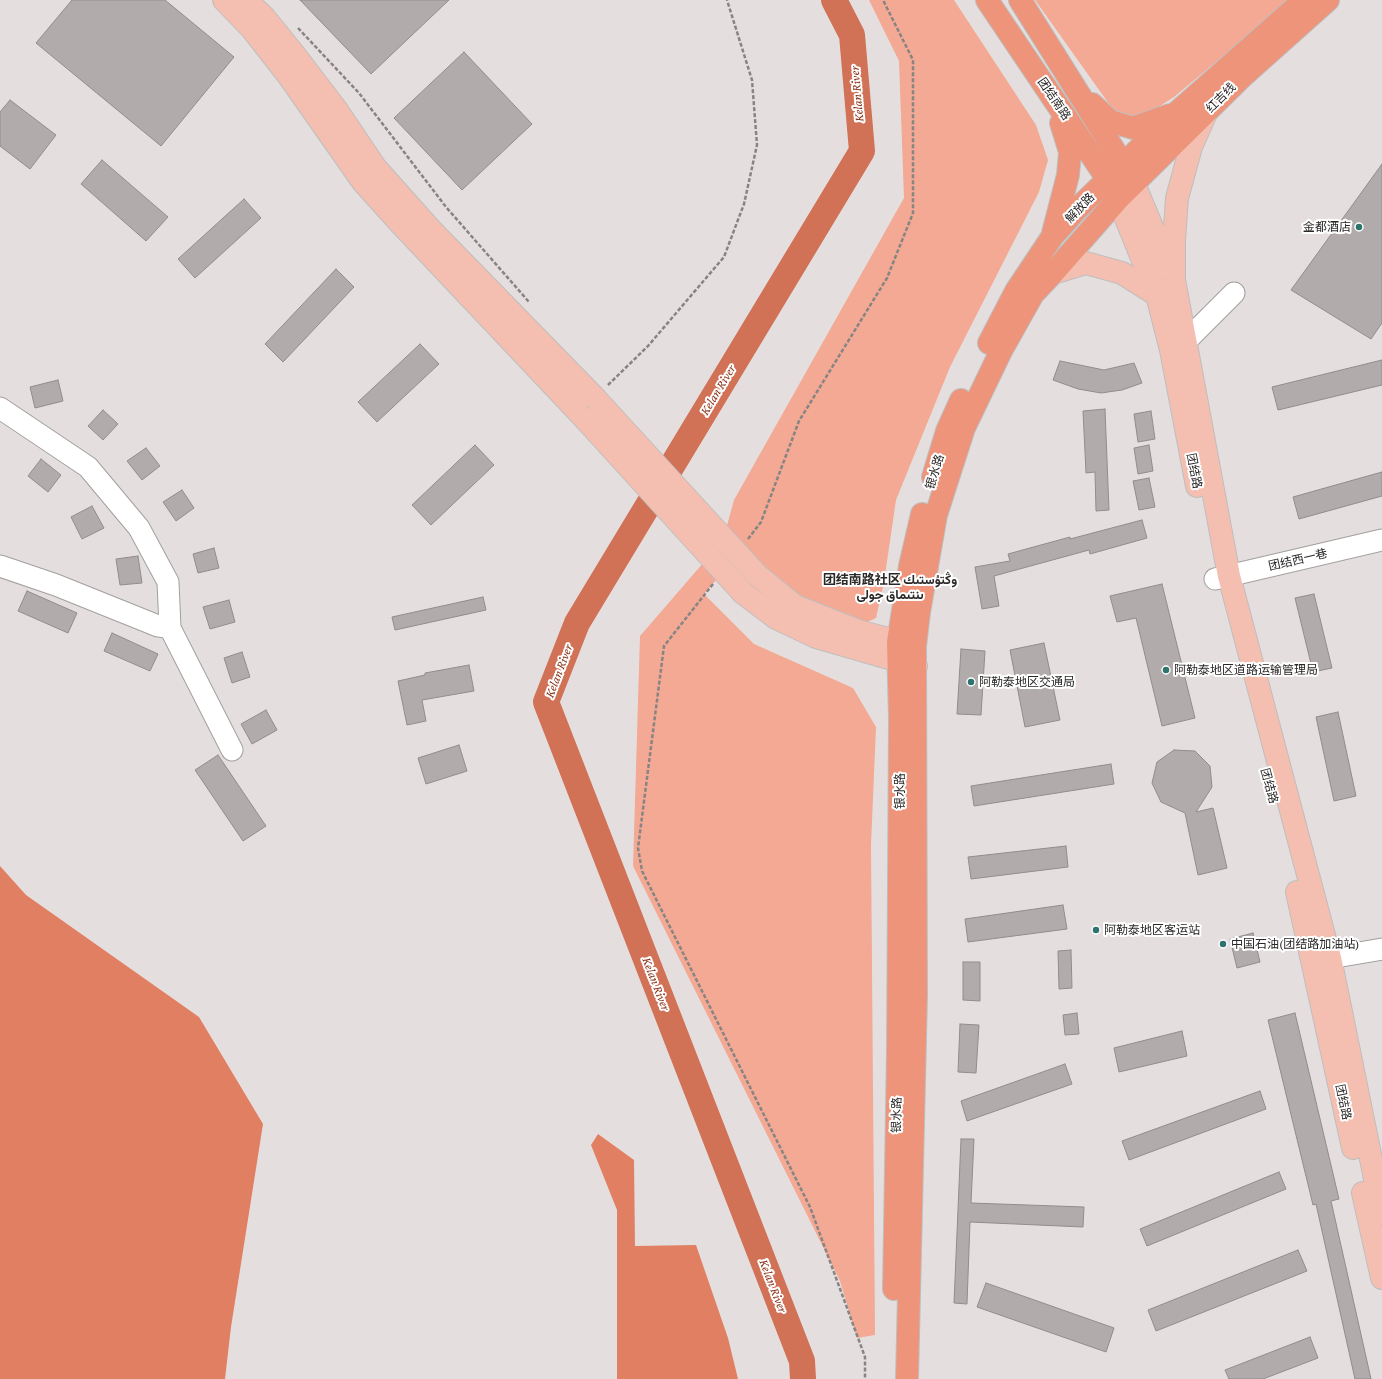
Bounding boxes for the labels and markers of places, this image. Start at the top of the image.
place label: 金都酒店 [1303,220,1351,234]
marker: 金都酒店 [1354,222,1364,232]
place label: 阿勒泰地区道路运输管理局 [1174,663,1318,677]
marker: 阿勒泰地区道路运输管理局 [1161,665,1171,675]
place label: 阿勒泰地区交通局 [979,675,1075,689]
marker: 阿勒泰地区交通局 [966,677,976,687]
place label: 阿勒泰地区客运站 [1104,923,1200,937]
marker: 阿勒泰地区客运站 [1091,925,1101,935]
place label: 中国石油(团结路加油站) [1231,937,1359,951]
marker: 中国石油(团结路加油站) [1218,939,1228,949]

